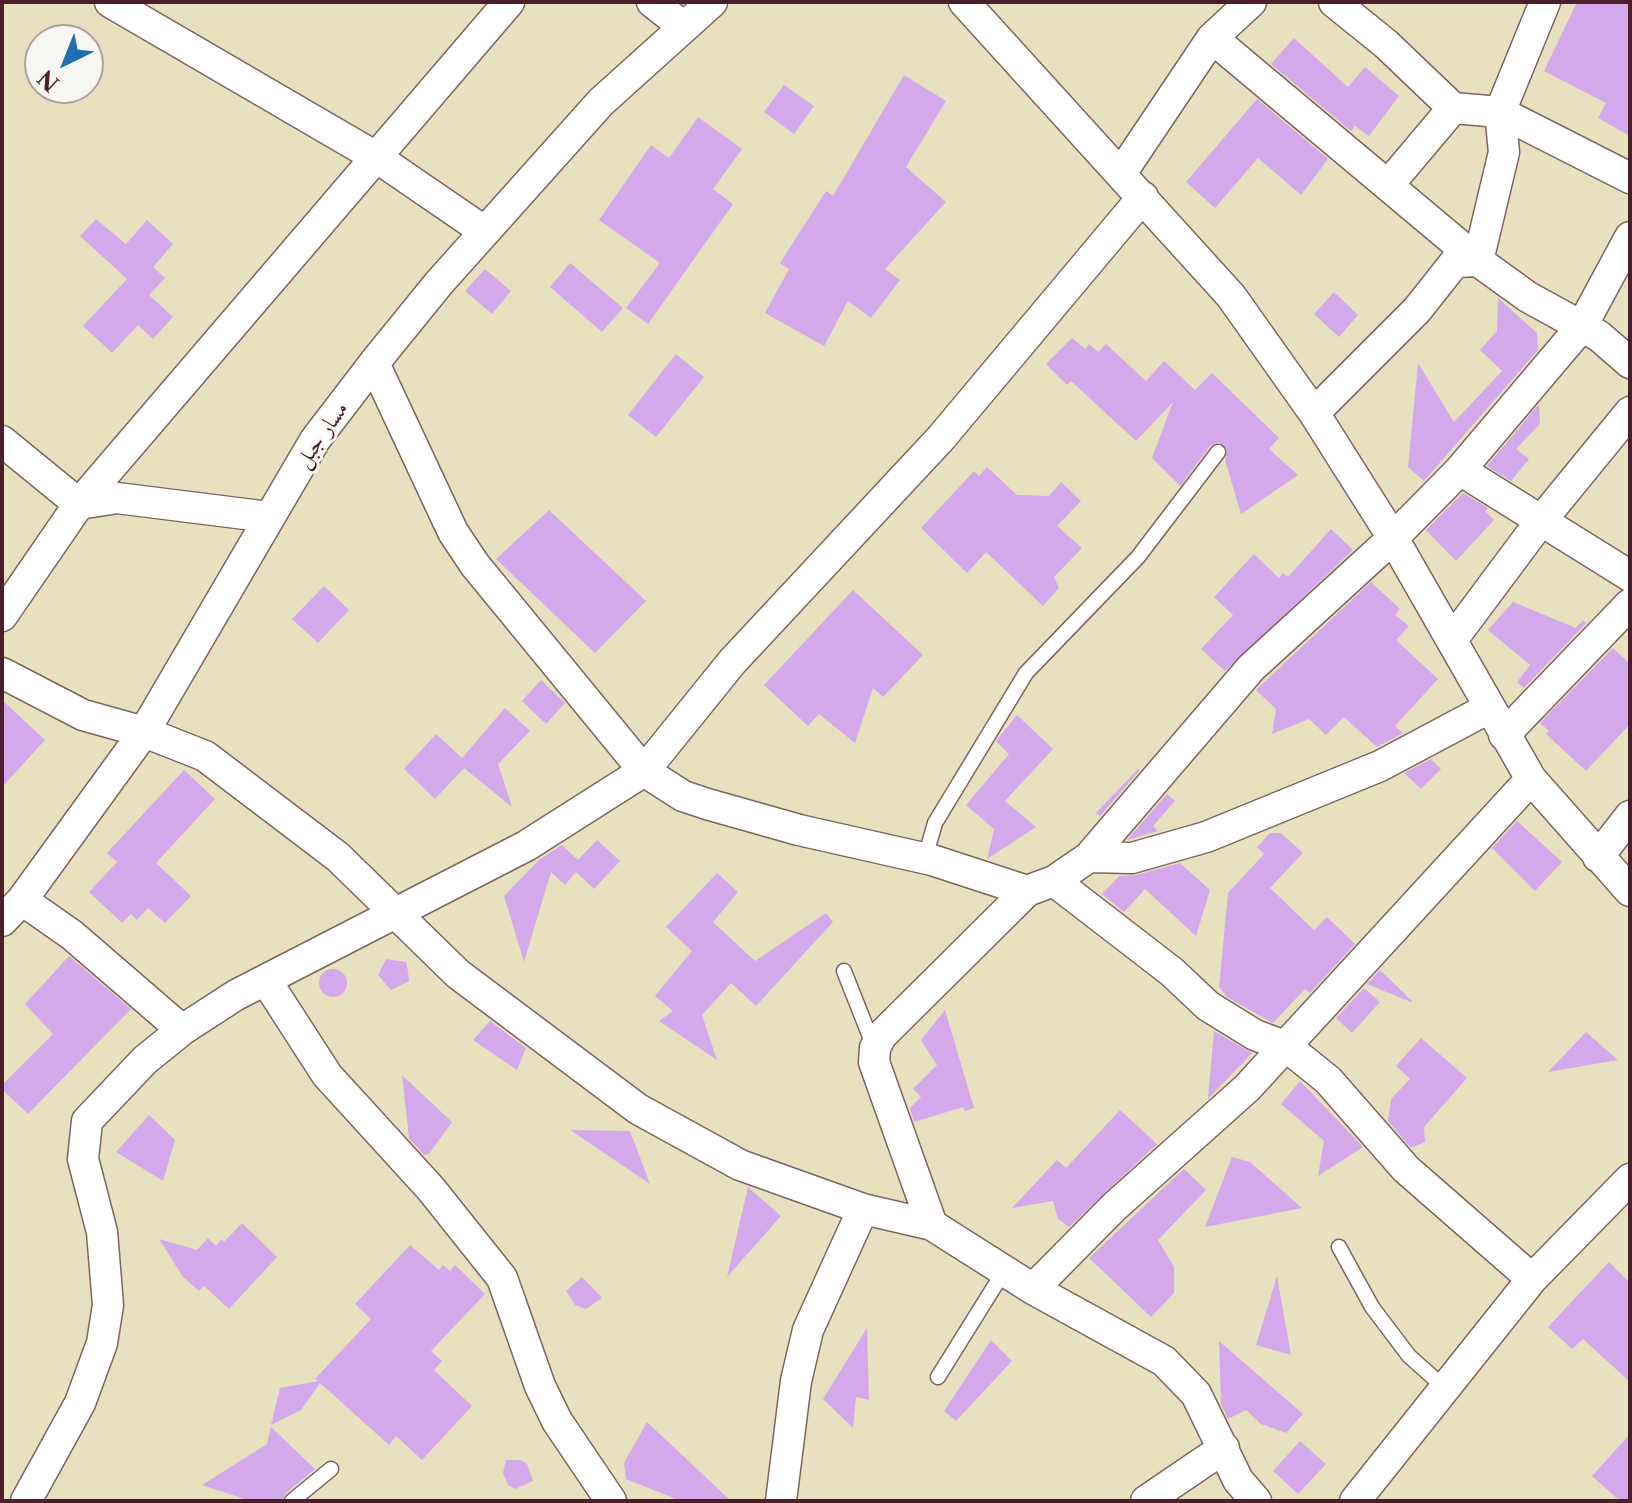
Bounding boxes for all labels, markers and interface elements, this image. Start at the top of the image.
north arrow [24,24,104,104]
text: N [32,64,65,97]
street label: مسار جبل [290,397,354,473]

